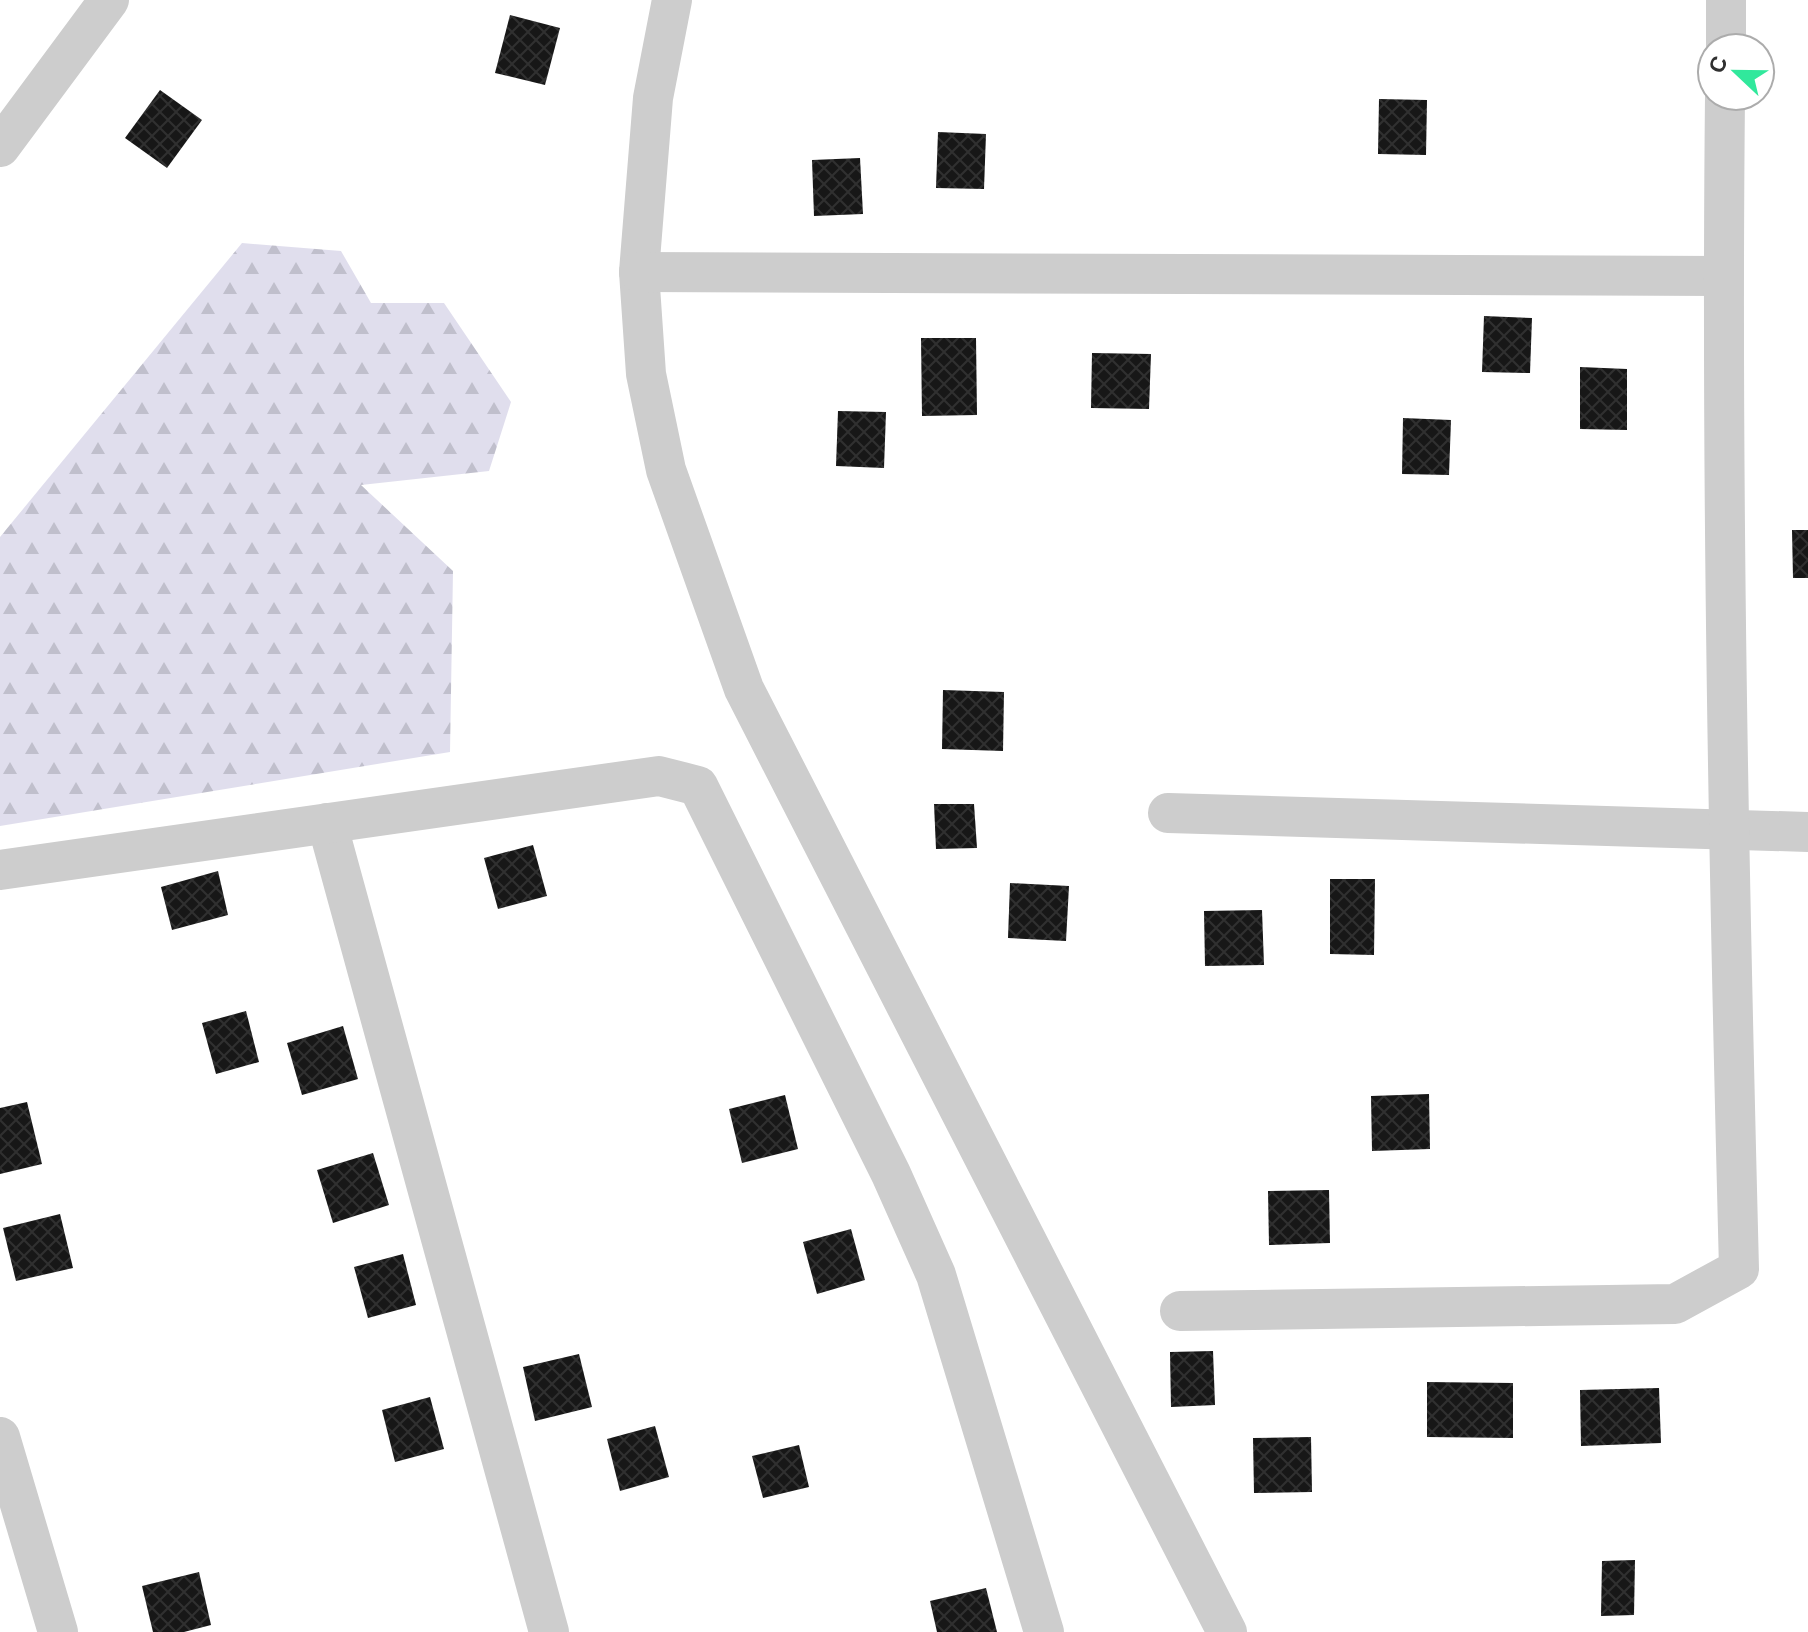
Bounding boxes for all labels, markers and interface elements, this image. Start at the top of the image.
north arrow [1696,32,1776,112]
text: С [1701,52,1732,76]

